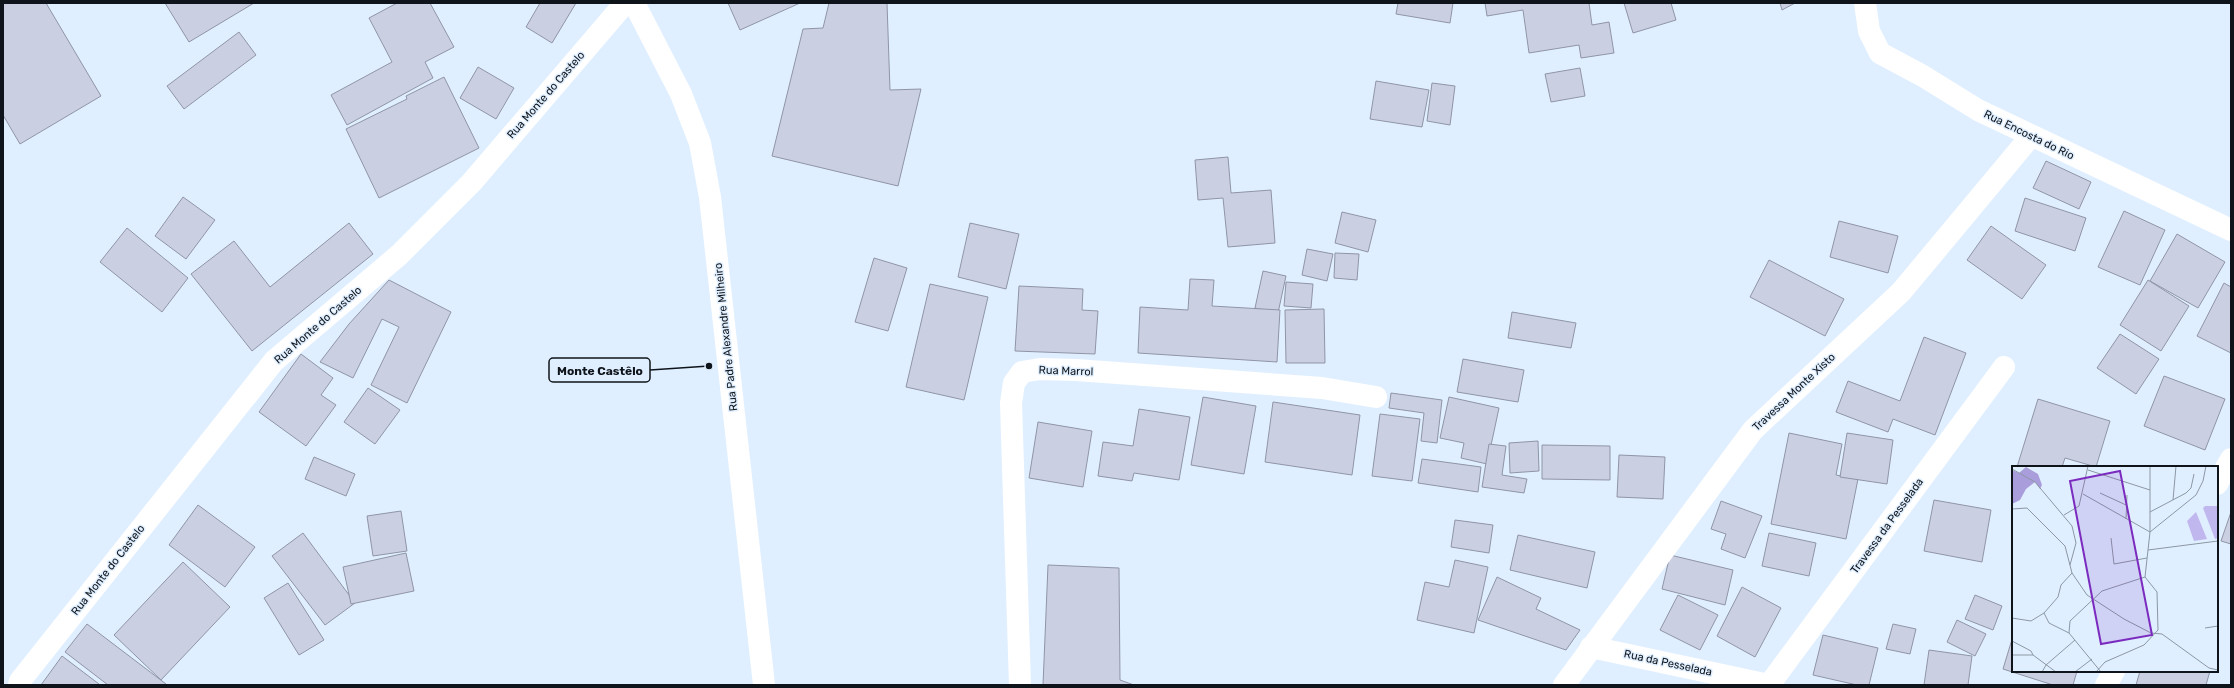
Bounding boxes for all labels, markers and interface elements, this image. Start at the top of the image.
street label: Rua Monte do Castelo [505,49,587,141]
street label: Rua Encosta do Rio [1982,108,2076,162]
street label: Rua Padre Alexandre Milheiro [712,262,740,412]
street label: Rua Monte do Castelo [272,284,364,366]
street label: Travessa Monte Xisto [1750,350,1838,434]
callout: Monte Castêlo [549,358,650,382]
text: Monte Castêlo [557,364,643,378]
street label: Rua Marrol [1038,364,1094,378]
inset map [2012,466,2218,672]
street label: Travessa da Pesselada [1848,476,1926,576]
street label: Rua Monte do Castelo [69,522,147,618]
street label: Rua da Pesselada [1623,647,1713,679]

